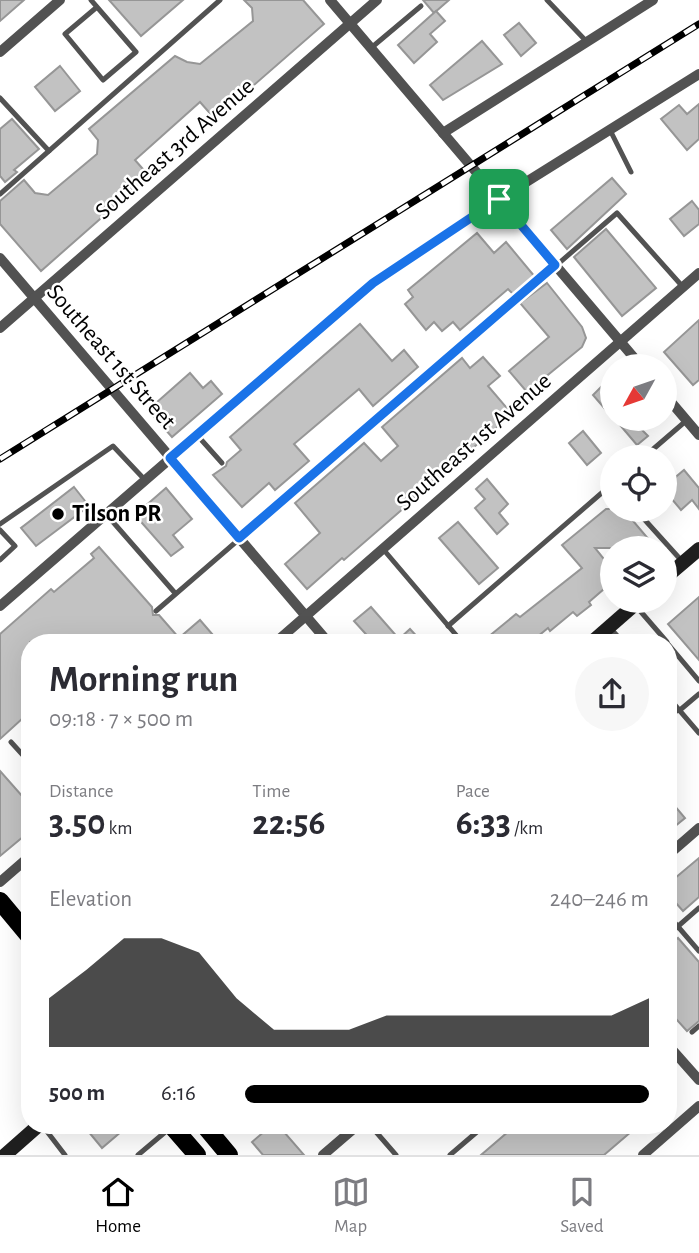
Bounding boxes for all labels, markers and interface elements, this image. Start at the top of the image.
street label: Southeast 3rd Avenue [91,74,259,224]
pin [469,169,529,229]
icon: arrive [480,180,518,218]
street label: Southeast 1st Street [42,280,180,434]
north arrow [600,354,677,430]
map controls [600,354,677,613]
street label: Southeast 1st Avenue [392,369,556,515]
button: locate [600,445,677,522]
place label: Tilson PR [72,502,161,526]
marker: Tilson PR [50,506,66,522]
button: layers [600,536,677,613]
button: share [575,657,649,731]
text: Morning run [49,661,238,699]
text: 09:18 · 7 × 500 m [49,708,193,731]
text: Distance [49,782,113,801]
text: Time [252,782,290,801]
text: Pace [456,782,490,801]
text: 3.50 [49,806,105,841]
text: 22:56 [252,806,325,841]
text: 6:33 [456,806,511,841]
text: km [105,819,132,838]
text: /km [511,819,543,838]
text: Elevation [49,888,132,911]
text: 240–246 m [550,888,649,911]
text: 500 m [49,1082,105,1105]
text: 6:16 [161,1082,196,1105]
tab: Home [95,1173,141,1238]
tab: Map [332,1173,370,1238]
tab: Saved [560,1173,604,1238]

